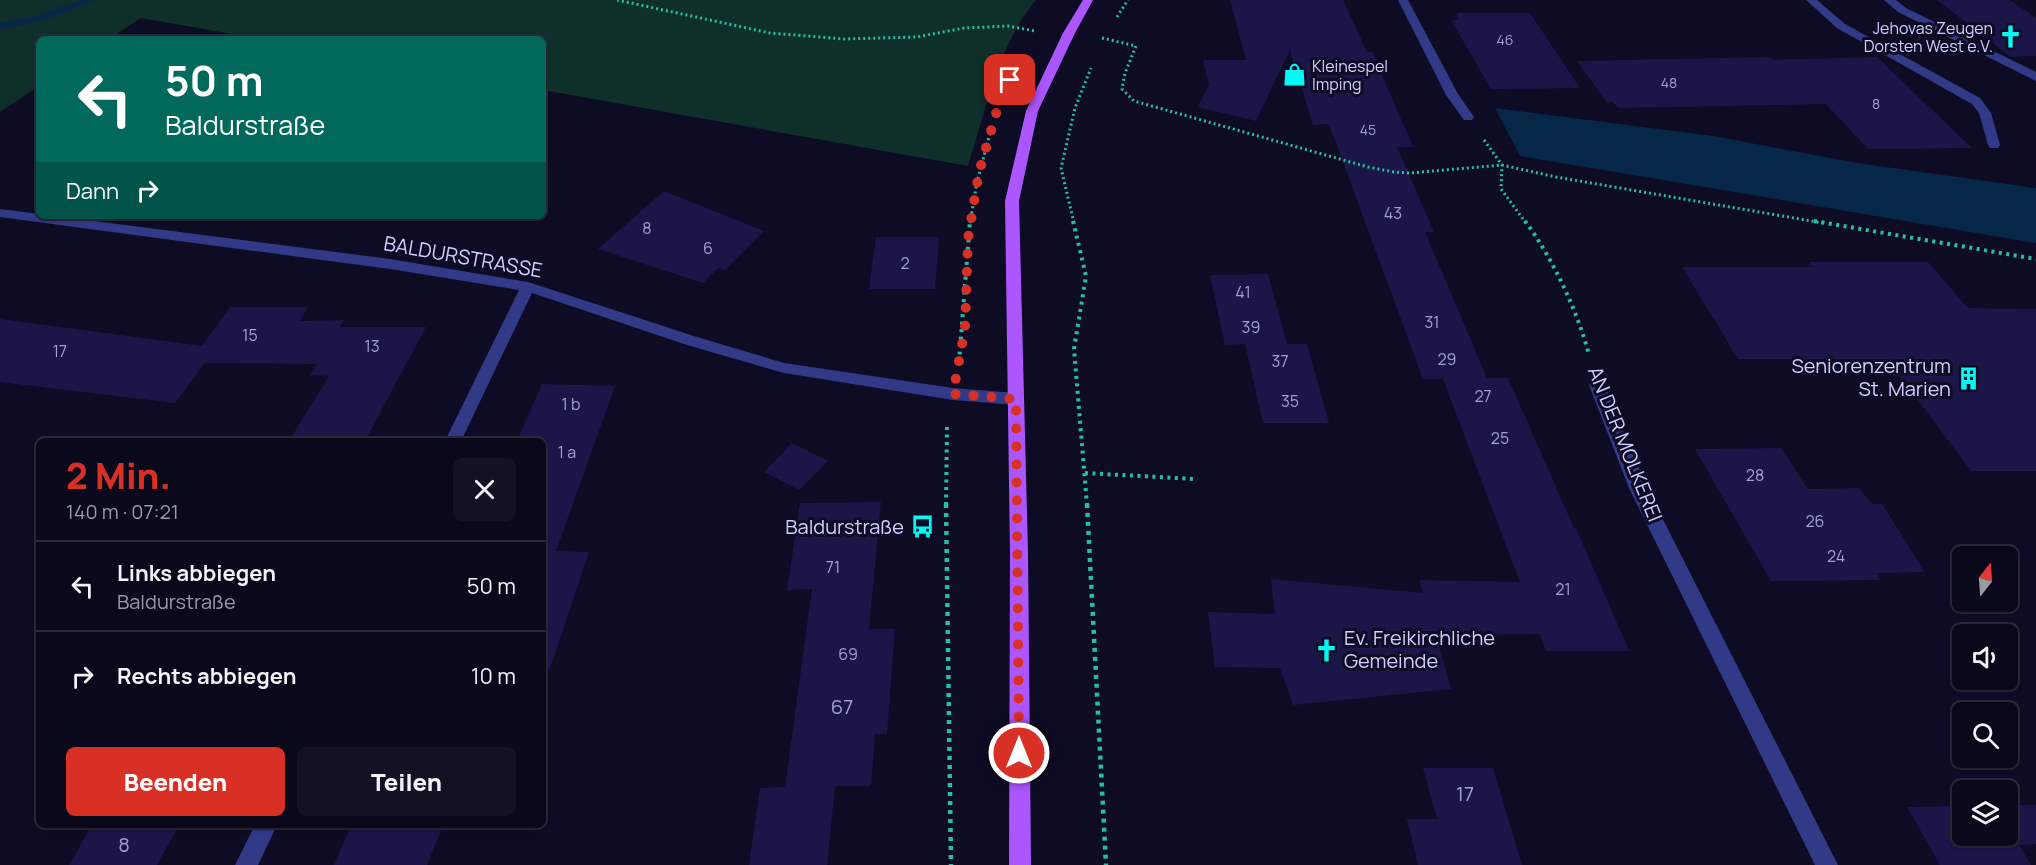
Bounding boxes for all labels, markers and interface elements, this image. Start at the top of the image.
place label: Jehovas Zeugen Dorsten West e.V. [1864,17,1993,57]
church icon: Jehovas Zeugen Dorsten West e.V. [1998,24,2024,50]
house number: 46 [1497,30,1513,49]
text: 50 m [165,51,263,109]
pin [984,54,1035,105]
place label: Kleinespel Imping [1312,55,1388,95]
icon: left [66,60,144,138]
shop icon: Kleinespel Imping [1281,62,1307,88]
icon: arrive [993,63,1026,96]
house number: 48 [1661,73,1677,92]
house number: 8 [1872,94,1880,113]
text: Baldurstraße [165,106,325,143]
house number: 45 [1360,120,1376,139]
icon: right [131,174,164,207]
text: Dann [66,176,119,206]
house number: 43 [1384,202,1402,224]
house number: 8 [642,217,652,239]
street label: BALDURSTRASSE [382,229,545,284]
house number: 6 [703,237,713,259]
house number: 2 [900,252,910,274]
house number: 41 [1235,281,1251,303]
house number: 31 [1424,311,1440,333]
house number: 39 [1242,316,1260,338]
house number: 15 [242,324,258,346]
house number: 13 [364,335,380,357]
house number: 17 [53,340,67,362]
house number: 29 [1437,348,1457,370]
house number: 37 [1272,350,1288,372]
place label: Seniorenzentrum St. Marien [1792,352,1951,402]
street label: AN DER MOLKEREI [1582,362,1669,525]
building icon: Seniorenzentrum St. Marien [1956,365,1982,391]
house number: 27 [1474,385,1492,407]
house number: 35 [1281,390,1299,412]
house number: 1 b [562,393,580,415]
house number: 25 [1491,427,1509,449]
house number: 1 a [558,441,576,463]
text: 2 Min. [66,451,171,500]
button: close [453,458,516,521]
house number: 28 [1746,464,1764,486]
text: 140 m · 07:21 [66,498,179,525]
house number: 26 [1805,510,1825,532]
place label: Baldurstraße [785,513,904,540]
bus stop icon: Baldurstraße [909,514,935,540]
house number: 24 [1827,545,1845,567]
north arrow [1952,546,2018,612]
map controls [1952,546,2018,846]
house number: 71 [826,556,840,578]
text: Links abbiegen [117,558,276,588]
icon: left [66,570,99,603]
text: 50 m [467,571,516,601]
house number: 21 [1555,578,1571,600]
text: Baldurstraße [117,588,236,615]
place label: Ev. Freikirchliche Gemeinde [1344,624,1495,674]
button: sound [1952,624,2018,690]
church icon: Ev. Freikirchliche Gemeinde [1313,637,1339,663]
house number: 69 [838,643,858,665]
icon: right [66,660,99,693]
text: Rechts abbiegen [117,661,296,691]
text: 10 m [471,661,516,691]
house number: 67 [831,693,853,720]
button: search [1952,702,2018,768]
position arrow [987,721,1051,785]
button: Beenden [66,747,285,816]
button: Teilen [297,747,516,816]
house number: 17 [1456,780,1474,807]
button: layers [1952,780,2018,846]
house number: 8 [118,831,130,858]

